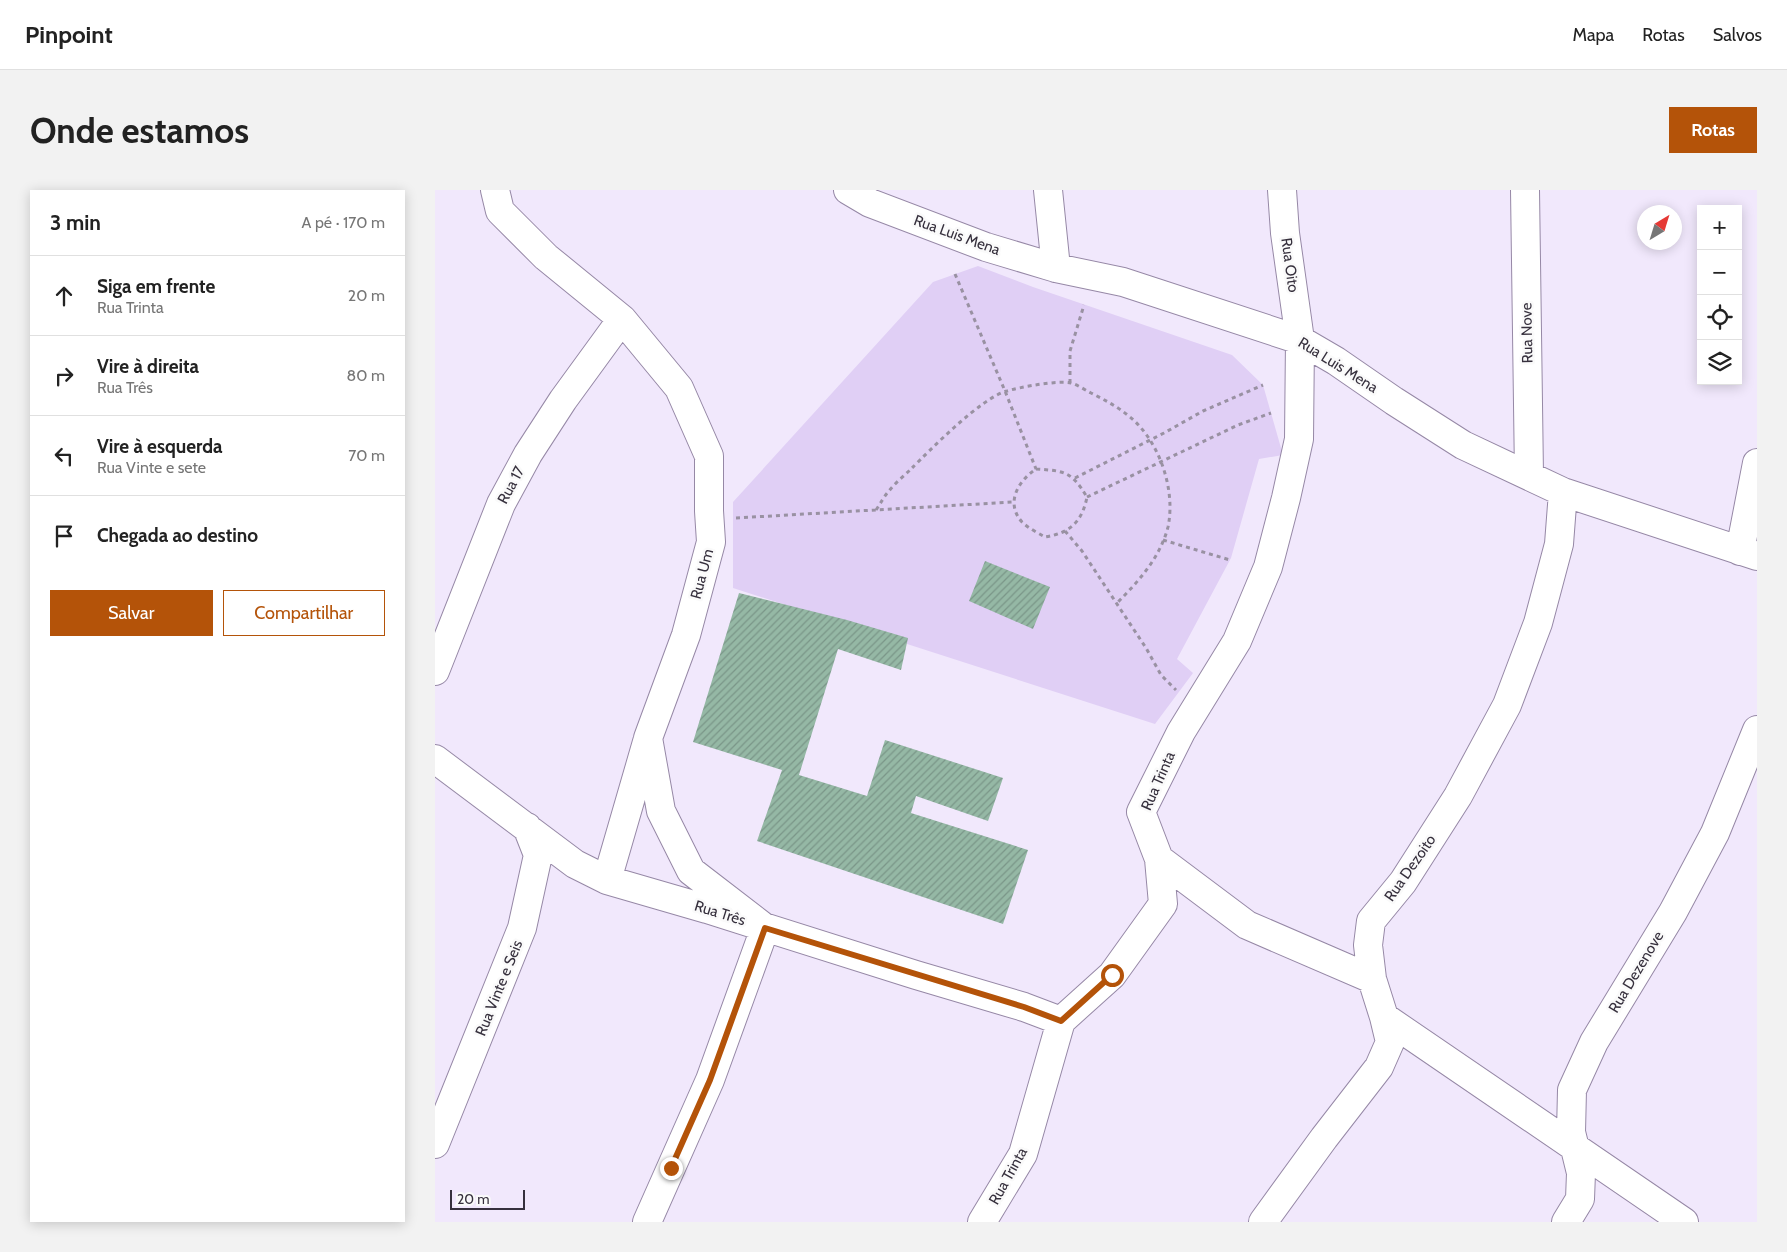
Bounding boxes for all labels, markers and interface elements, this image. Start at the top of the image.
text: Pinpoint [25,20,113,49]
text: Mapa [1572,24,1614,46]
text: Rotas [1642,24,1685,46]
text: Salvos [1713,24,1762,46]
button: Rotas [1669,107,1757,153]
text: Onde estamos [30,109,249,152]
north arrow [1637,205,1682,250]
map controls [1697,205,1742,385]
button: + [1697,205,1742,250]
text: 3 min [50,210,101,235]
street label: Rua Luis Mena [911,211,1003,259]
text: A pé · 170 m [302,213,385,232]
street label: Rua Oito [1277,236,1303,294]
button: − [1697,250,1742,295]
text: Siga em frente [97,275,215,298]
icon: ahead [50,282,78,310]
text: 20 m [348,286,385,305]
button: locate [1697,295,1742,340]
text: Rua Trinta [97,298,164,317]
street label: Rua Nove [1517,302,1537,364]
street label: Rua Luis Mena [1295,333,1382,397]
button: layers [1697,340,1742,385]
text: Vire à direita [97,355,199,378]
icon: right [50,362,78,390]
text: 80 m [347,366,385,385]
text: Rua Três [97,378,153,397]
text: Vire à esquerda [97,435,223,458]
icon: left [50,442,78,470]
text: 70 m [348,446,385,465]
text: Rua Vinte e sete [97,458,206,477]
street label: Rua 17 [494,463,528,507]
icon: arrive [50,522,78,550]
text: Chegada ao destino [97,524,258,547]
street label: Rua Um [687,547,717,601]
button: Salvar [50,590,213,636]
button: Compartilhar [223,590,385,636]
street label: Rua Trinta [1137,748,1179,813]
street label: Rua Dezoito [1380,831,1440,905]
street label: Rua Três [692,897,748,929]
street label: Rua Dezenove [1605,928,1668,1016]
street label: Rua Vinte e Seis [472,938,526,1038]
route start [1101,964,1124,987]
street label: Rua Trinta [985,1144,1031,1208]
route end [660,1157,683,1180]
scale bar [450,1187,525,1210]
text: 20 m [457,1190,490,1208]

